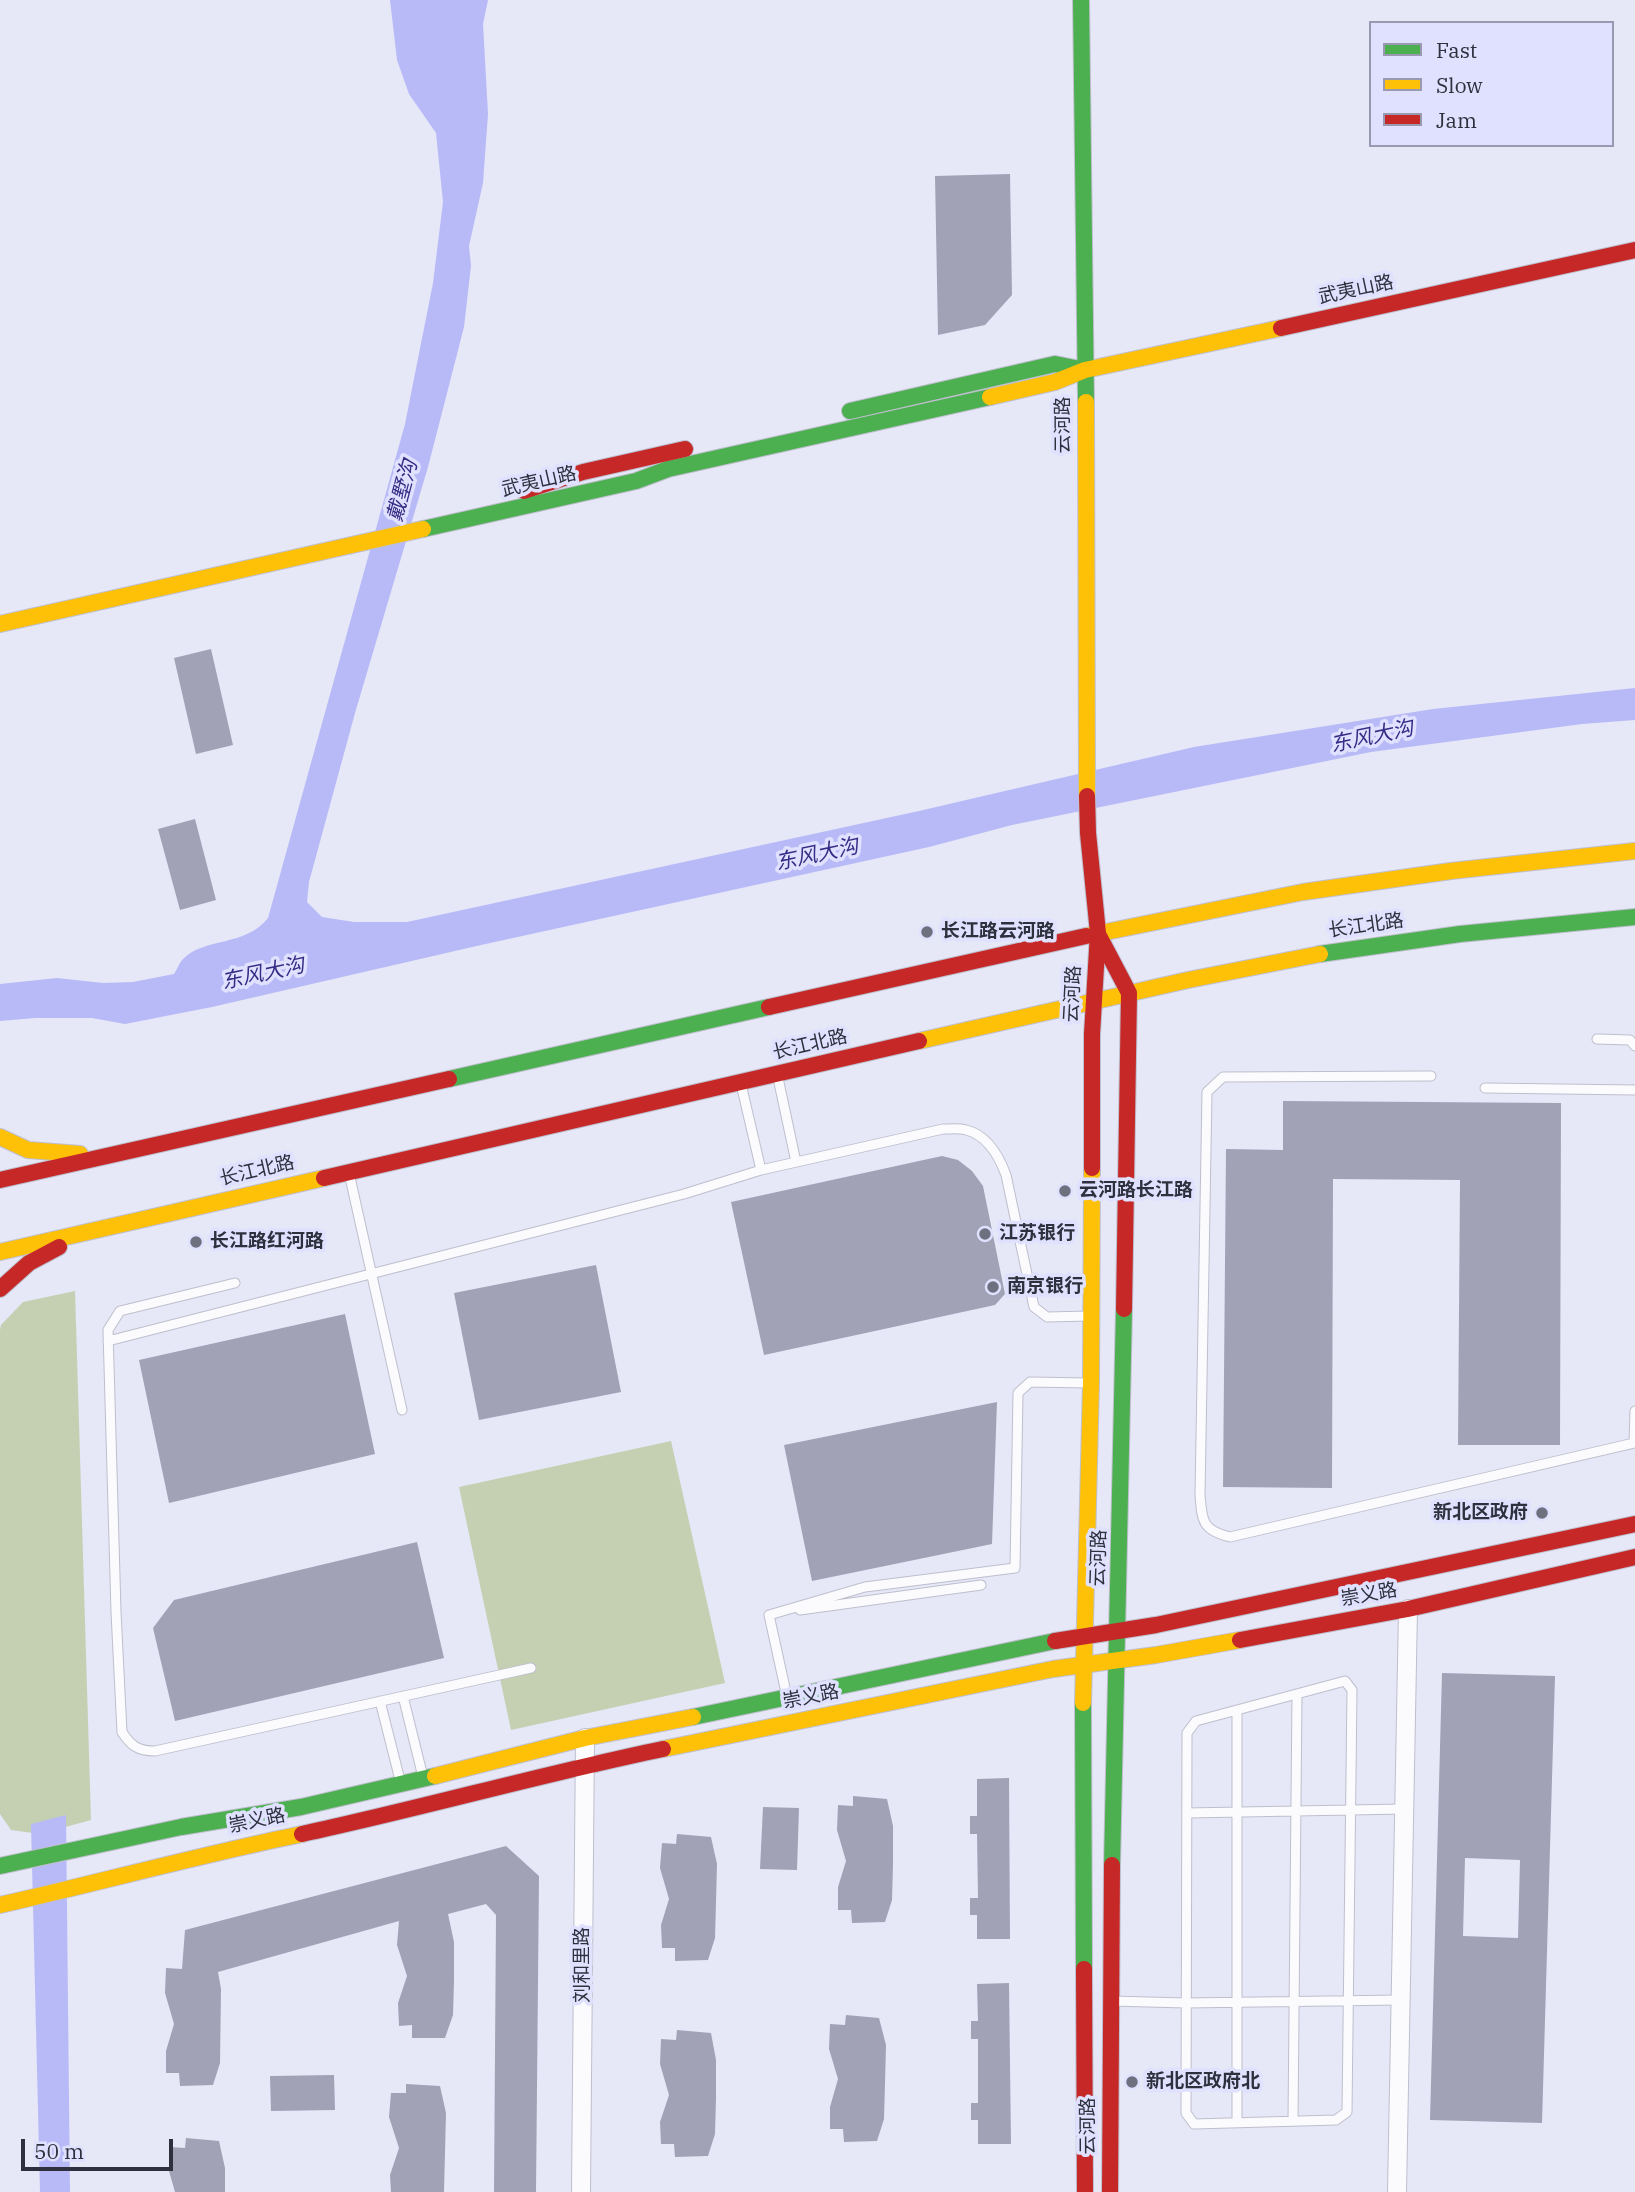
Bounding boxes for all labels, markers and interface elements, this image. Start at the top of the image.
legend [1369,21,1614,147]
text: Fast [1436,36,1477,64]
text: Slow [1436,71,1483,99]
text: Jam [1436,106,1477,134]
street label: 武夷山路 [1316,271,1396,309]
street label: 云河路 [1053,397,1075,453]
water label: 戴墅沟 [383,457,423,525]
street label: 武夷山路 [499,462,579,502]
water label: 东风大沟 [1328,716,1416,758]
water label: 东风大沟 [773,834,861,876]
street label: 长江北路 [1327,909,1405,943]
place label: 长江路云河路 [941,921,1055,943]
marker: 长江路云河路 [919,924,935,940]
water label: 东风大沟 [219,953,307,995]
street label: 云河路 [1060,965,1086,1023]
street label: 长江北路 [770,1025,850,1065]
street label: 长江北路 [217,1151,297,1191]
place label: 云河路长江路 [1079,1180,1193,1202]
marker: 云河路长江路 [1057,1183,1073,1199]
place label: 江苏银行 [999,1223,1075,1245]
marker: 江苏银行 [977,1226,993,1242]
place label: 长江路红河路 [210,1231,324,1253]
marker: 长江路红河路 [188,1234,204,1250]
place label: 南京银行 [1007,1276,1083,1298]
marker: 南京银行 [985,1279,1001,1295]
place label: 新北区政府 [1433,1502,1528,1524]
marker: 新北区政府 [1534,1505,1550,1521]
street label: 云河路 [1087,1529,1111,1587]
street label: 崇义路 [1339,1579,1399,1611]
street label: 崇义路 [781,1680,841,1714]
street label: 崇义路 [227,1804,287,1838]
street label: 刘和里路 [572,1927,594,2003]
place label: 新北区政府北 [1146,2071,1260,2093]
marker: 新北区政府北 [1124,2074,1140,2090]
street label: 云河路 [1078,2098,1100,2154]
scale bar [24,2126,177,2170]
text: 50 m [34,2137,84,2165]

